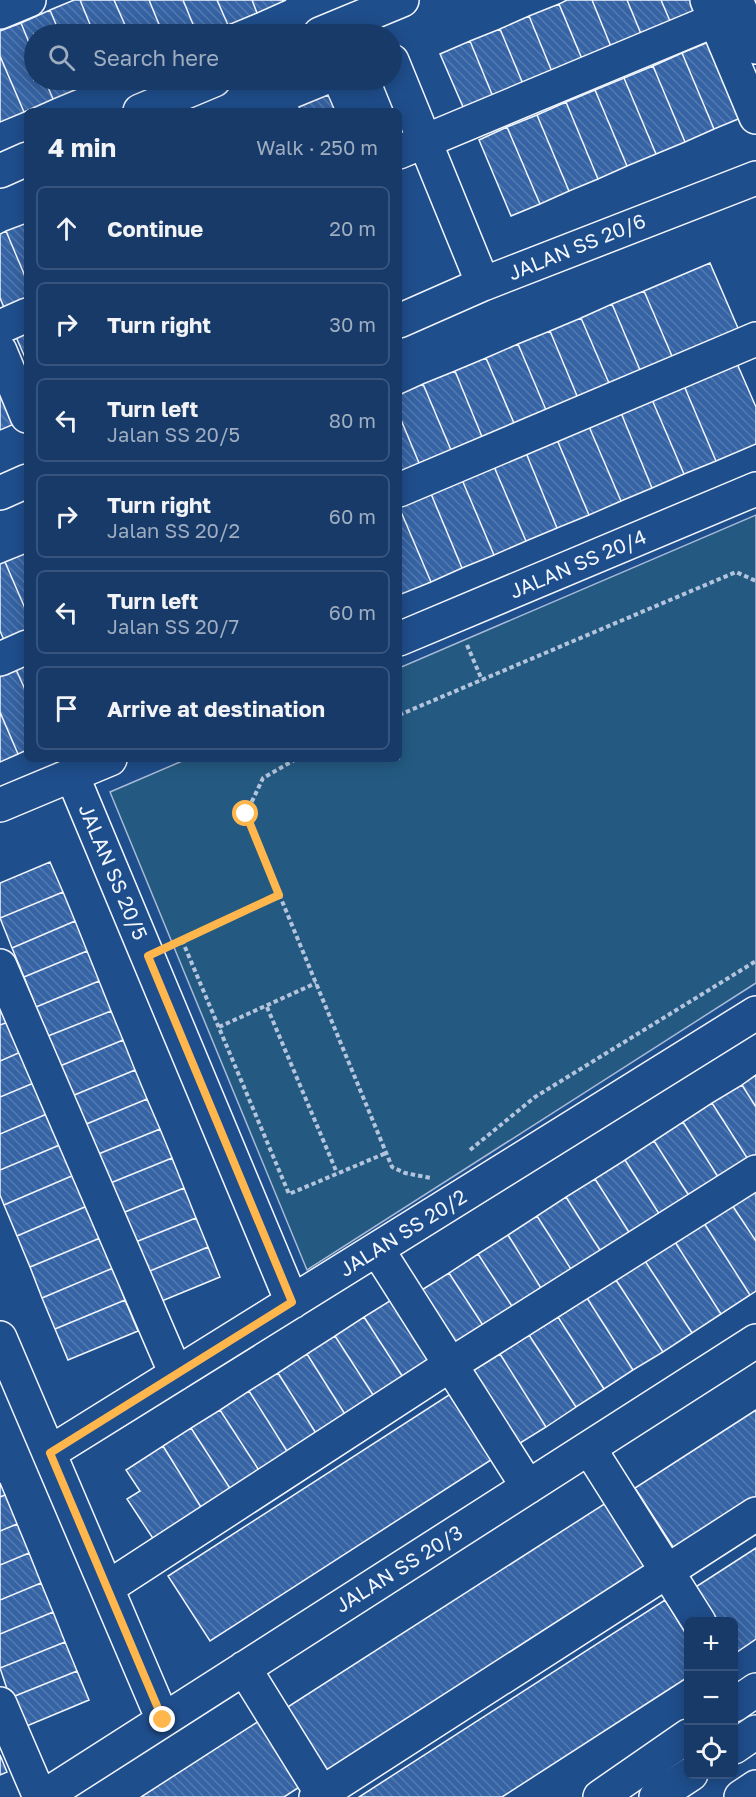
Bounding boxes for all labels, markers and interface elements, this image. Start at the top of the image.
search box [24,24,402,90]
icon: search [45,41,78,74]
text: Search here [93,44,219,71]
text: 4 min [48,132,116,163]
text: Walk · 250 m [256,135,378,159]
street label: JALAN SS 20/6 [505,208,649,285]
icon: ahead [50,212,83,245]
text: Continue [107,215,203,242]
text: 20 m [329,216,376,240]
icon: right [50,308,83,341]
text: Turn right [107,311,211,338]
text: 30 m [329,312,376,336]
text: Turn left [107,395,198,422]
icon: left [50,404,83,437]
text: 80 m [329,408,376,432]
text: Jalan SS 20/5 [107,422,240,446]
text: Turn right [107,491,211,518]
icon: right [50,500,83,533]
text: 60 m [329,504,376,528]
text: Jalan SS 20/2 [107,518,240,542]
street label: JALAN SS 20/4 [506,524,649,603]
text: Turn left [107,587,198,614]
icon: left [50,596,83,629]
text: 60 m [329,600,376,624]
text: Jalan SS 20/7 [107,614,239,638]
icon: arrive [50,692,83,725]
text: Arrive at destination [107,695,325,722]
street label: JALAN SS 20/5 [74,800,153,943]
route start [232,800,258,826]
street label: JALAN SS 20/2 [334,1183,470,1281]
street label: JALAN SS 20/3 [330,1519,466,1617]
map controls [684,1617,738,1779]
button: + [684,1617,738,1671]
button: − [684,1671,738,1725]
route end [149,1706,175,1732]
button: locate [684,1725,738,1779]

